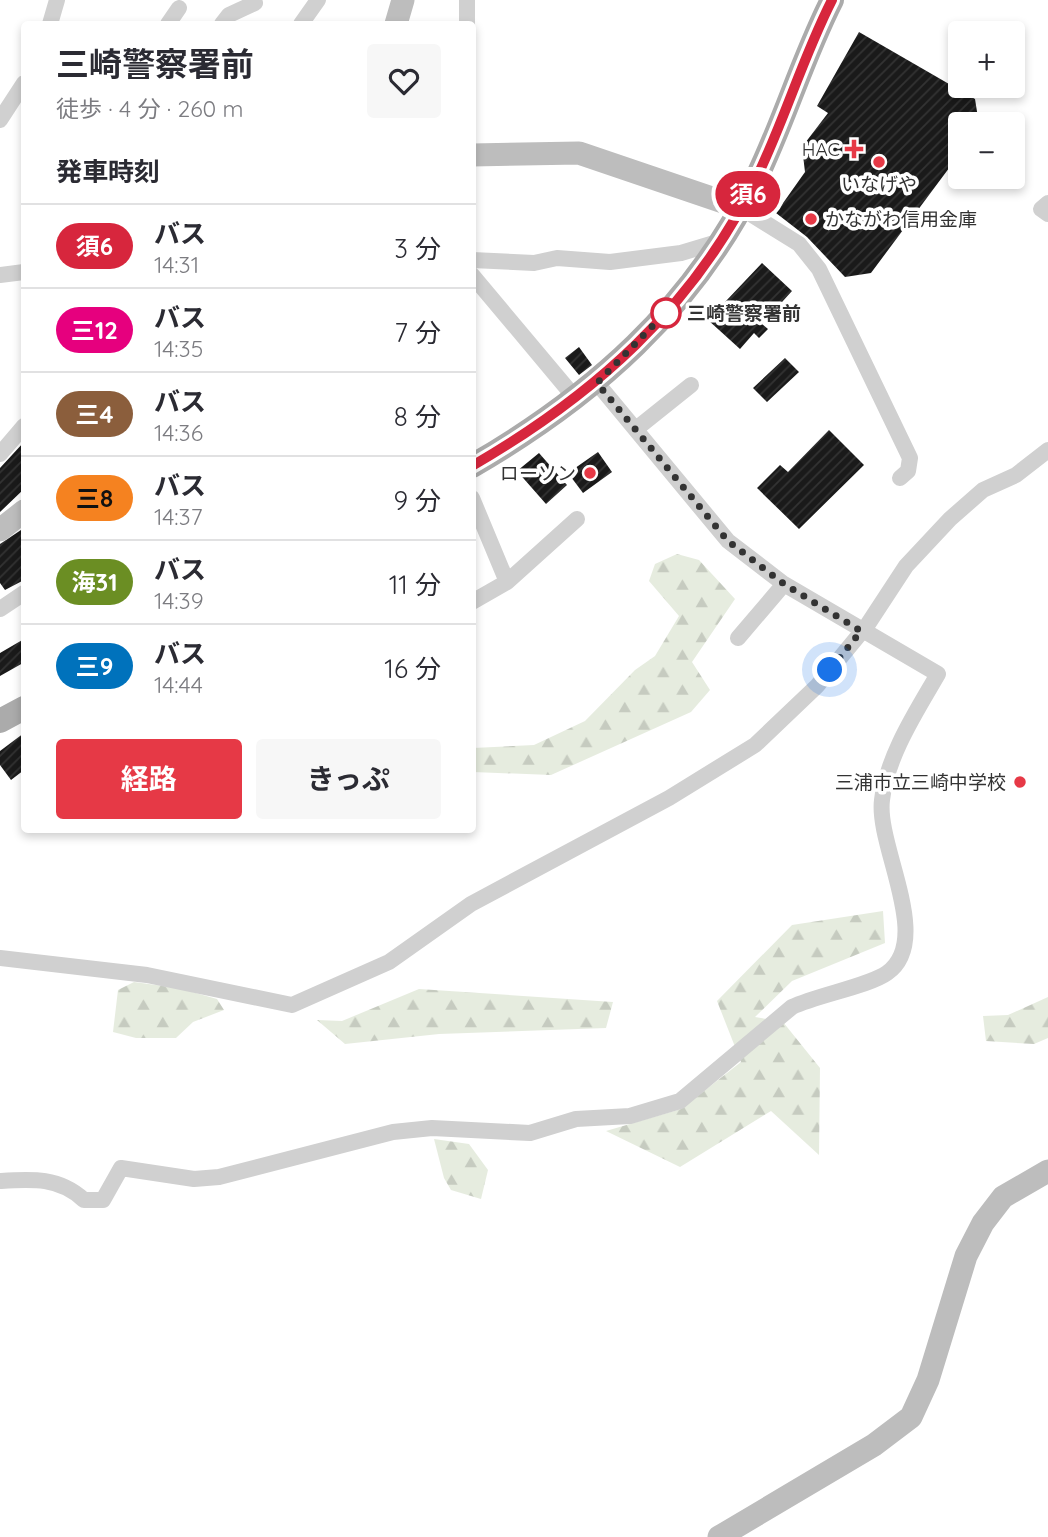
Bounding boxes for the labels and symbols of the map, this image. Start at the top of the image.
place label: HAC [802,137,840,161]
marker: HAC [846,141,862,157]
marker: いなげや [871,154,887,170]
line badge: 須6 [716,171,780,217]
place label: いなげや [841,172,917,196]
place label: かながわ信用金庫 [825,207,977,231]
marker: かながわ信用金庫 [803,211,819,227]
marker: 三崎警察署前 [651,298,681,328]
place label: 三崎警察署前 [687,301,801,325]
place label: ローソン [500,461,576,485]
marker: ローソン [582,465,598,481]
your location [812,652,847,687]
place label: 三浦市立三崎中学校 [835,770,1006,794]
marker: 三浦市立三崎中学校 [1012,774,1028,790]

